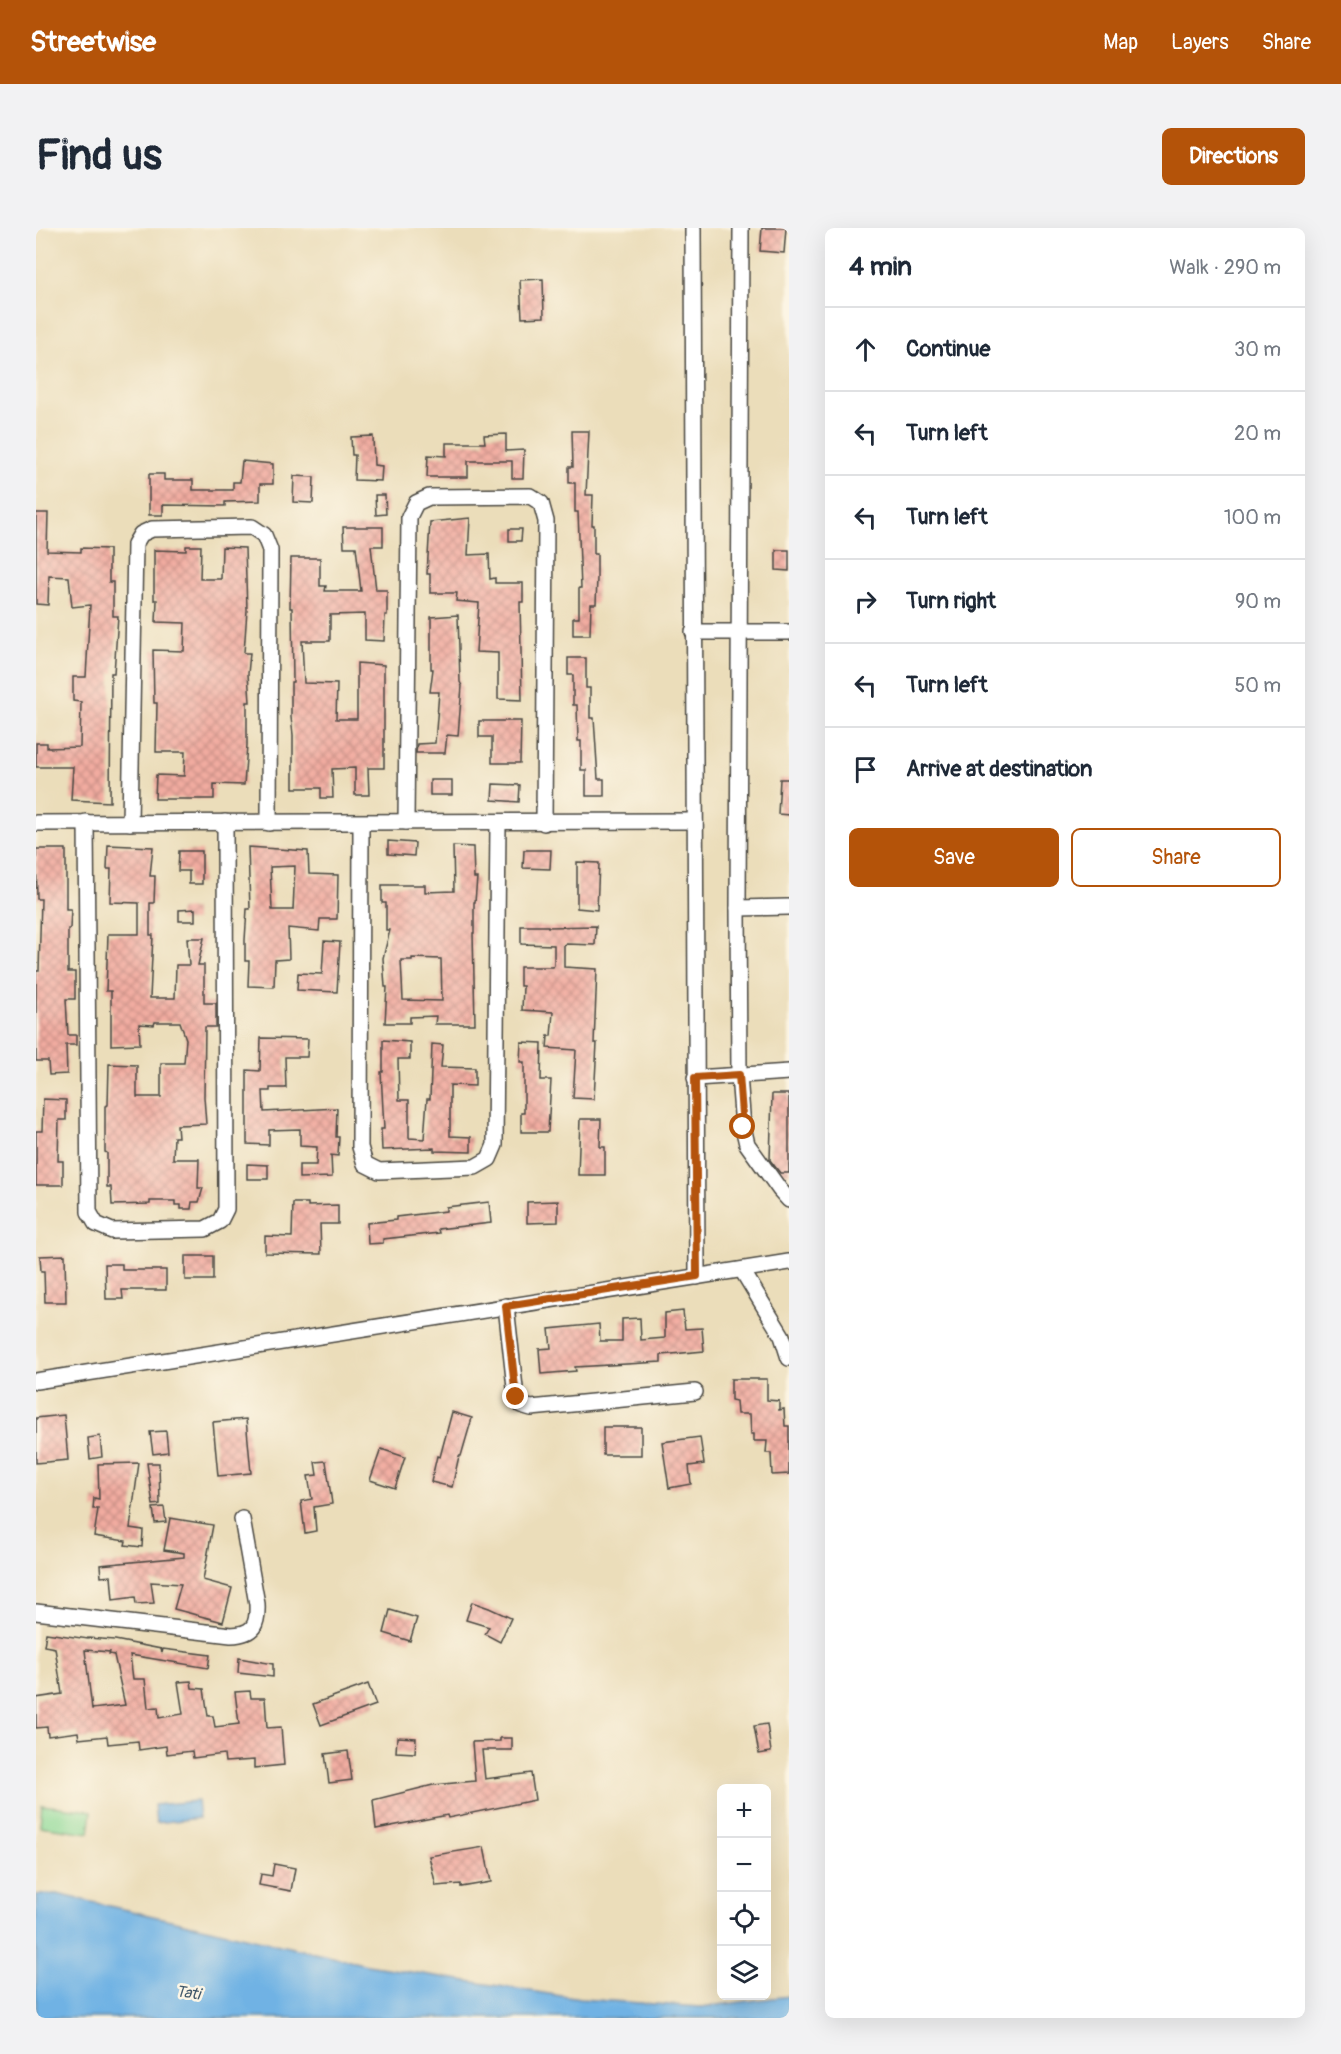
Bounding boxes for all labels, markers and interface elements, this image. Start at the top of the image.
text: Streetwise [30,25,156,60]
text: Map [1103,29,1138,56]
text: Layers [1171,29,1229,56]
text: Share [1262,29,1311,56]
button: Directions [1162,128,1305,185]
text: Find us [36,130,162,182]
text: 4 min [849,251,912,283]
text: Walk · 290 m [1169,255,1281,280]
icon: ahead [849,333,882,366]
text: Continue [906,335,990,363]
text: 30 m [1234,337,1281,362]
icon: left [849,417,882,450]
text: Turn left [906,419,988,447]
text: 20 m [1234,421,1281,446]
icon: left [849,501,882,534]
text: Turn left [906,503,988,531]
text: 100 m [1224,505,1281,530]
icon: right [849,585,882,618]
text: Turn right [906,587,996,615]
text: 90 m [1235,589,1281,614]
icon: left [849,669,882,702]
text: Turn left [906,671,988,699]
text: 50 m [1234,673,1281,698]
icon: arrive [849,753,882,786]
text: Arrive at destination [906,755,1092,783]
button: Save [849,828,1059,887]
button: Share [1071,828,1281,887]
route start [729,1113,755,1139]
route end [502,1383,528,1409]
map controls [717,1784,771,2000]
button: + [717,1784,771,1838]
button: − [717,1838,771,1892]
button: locate [717,1892,771,1946]
button: layers [717,1946,771,2000]
water label: Tati [175,1981,203,2005]

